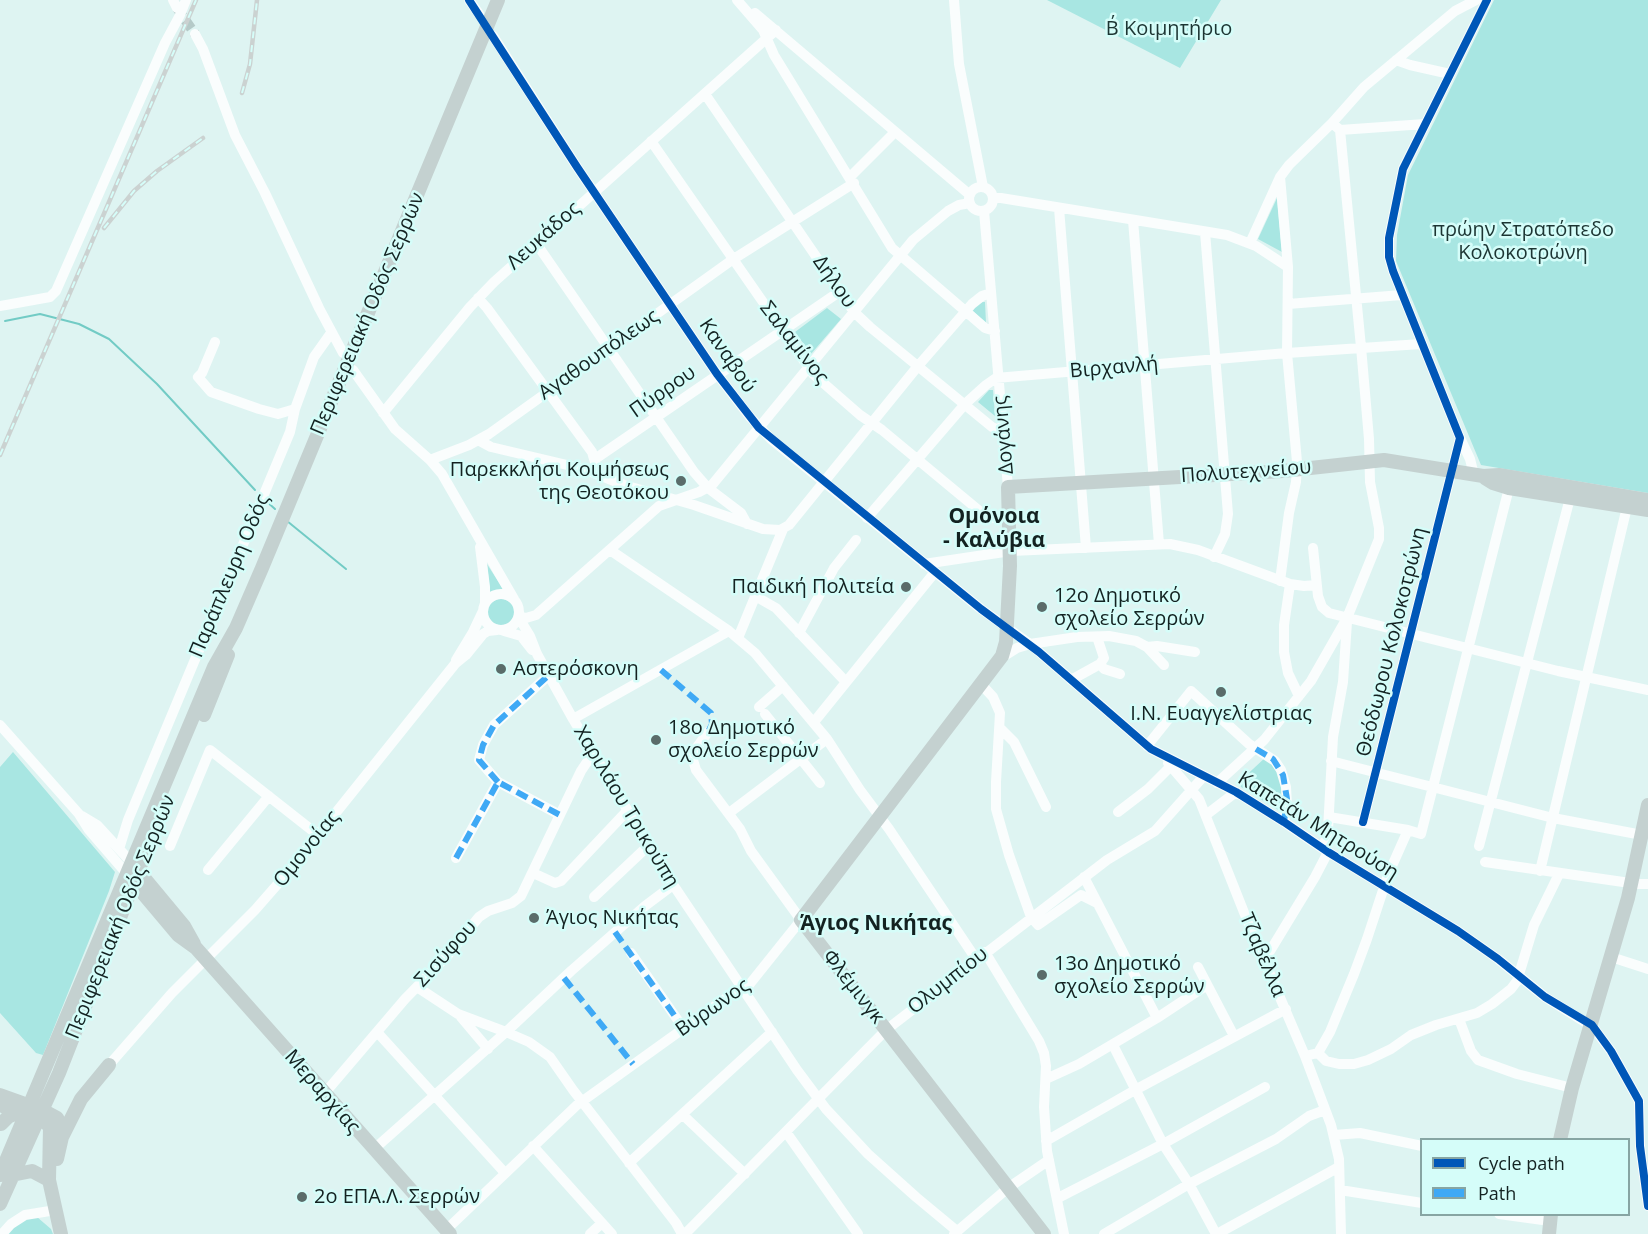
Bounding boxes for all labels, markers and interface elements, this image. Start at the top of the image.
park label: Β΄ Κοιμητήριο [1106,17,1232,41]
street label: Περιφερειακή Οδός Σερρών [306,189,430,439]
street label: Λευκάδος [502,197,586,275]
park label: πρώην Στρατόπεδο Κολοκοτρώνη [1432,218,1614,265]
street label: Δήλου [807,251,861,313]
street label: Σαλαμίνος [754,297,834,389]
street label: Αγαθουπόλεως [534,305,664,405]
street label: Καναβού [693,314,761,398]
street label: Βιρχανλή [1069,352,1159,384]
street label: Πύρρου [625,361,701,423]
street label: Δογάνης [989,395,1019,475]
street label: Πολυτεχνείου [1180,455,1312,489]
place label: Παρεκκλήσι Κοιμήσεως της Θεοτόκου [450,458,669,505]
marker: Παρεκκλήσι Κοιμήσεως της Θεοτόκου [674,474,688,488]
street label: Παράπλευρη Οδός [185,491,275,661]
district label: Ομόνοια - Καλύβια [943,504,1045,554]
street label: Θεόδωρου Κολοκοτρώνη [1352,525,1432,759]
place label: Παιδική Πολιτεία [732,575,894,599]
marker: Παιδική Πολιτεία [899,580,913,594]
place label: 12ο Δημοτικό σχολείο Σερρών [1054,584,1205,631]
marker: 12ο Δημοτικό σχολείο Σερρών [1035,600,1049,614]
place label: Αστερόσκονη [513,657,639,681]
marker: Αστερόσκονη [494,662,508,676]
marker: Ι.Ν. Ευαγγελίστριας [1214,685,1228,699]
place label: Ι.Ν. Ευαγγελίστριας [1130,702,1312,726]
place label: 18ο Δημοτικό σχολείο Σερρών [668,716,819,763]
street label: Χαριλάου Τρικούπη [568,722,684,892]
marker: 18ο Δημοτικό σχολείο Σερρών [649,733,663,747]
street label: Καπετάν Μητρούση [1233,767,1403,885]
street label: Περιφερειακή Οδός Σερρών [61,792,181,1042]
street label: Ομονοίας [269,806,345,892]
place label: Άγιος Νικήτας [546,906,678,930]
street label: Τζαβέλλα [1234,910,1290,1000]
marker: Άγιος Νικήτας [527,911,541,925]
district label: Άγιος Νικήτας [800,911,952,937]
street label: Σισύφου [410,916,482,992]
street label: Ολυμπίου [903,942,993,1020]
street label: Φλέμινγκ [817,945,889,1029]
place label: 13ο Δημοτικό σχολείο Σερρών [1054,952,1205,999]
marker: 13ο Δημοτικό σχολείο Σερρών [1035,968,1049,982]
street label: Βύρωνος [671,974,755,1042]
street label: Μεραρχίας [279,1045,365,1139]
legend [1420,1138,1630,1216]
text: Cycle path [1478,1151,1565,1175]
text: Path [1478,1181,1516,1205]
place label: 2ο ΕΠΑ.Λ. Σερρών [314,1185,480,1209]
marker: 2ο ΕΠΑ.Λ. Σερρών [295,1190,309,1204]

